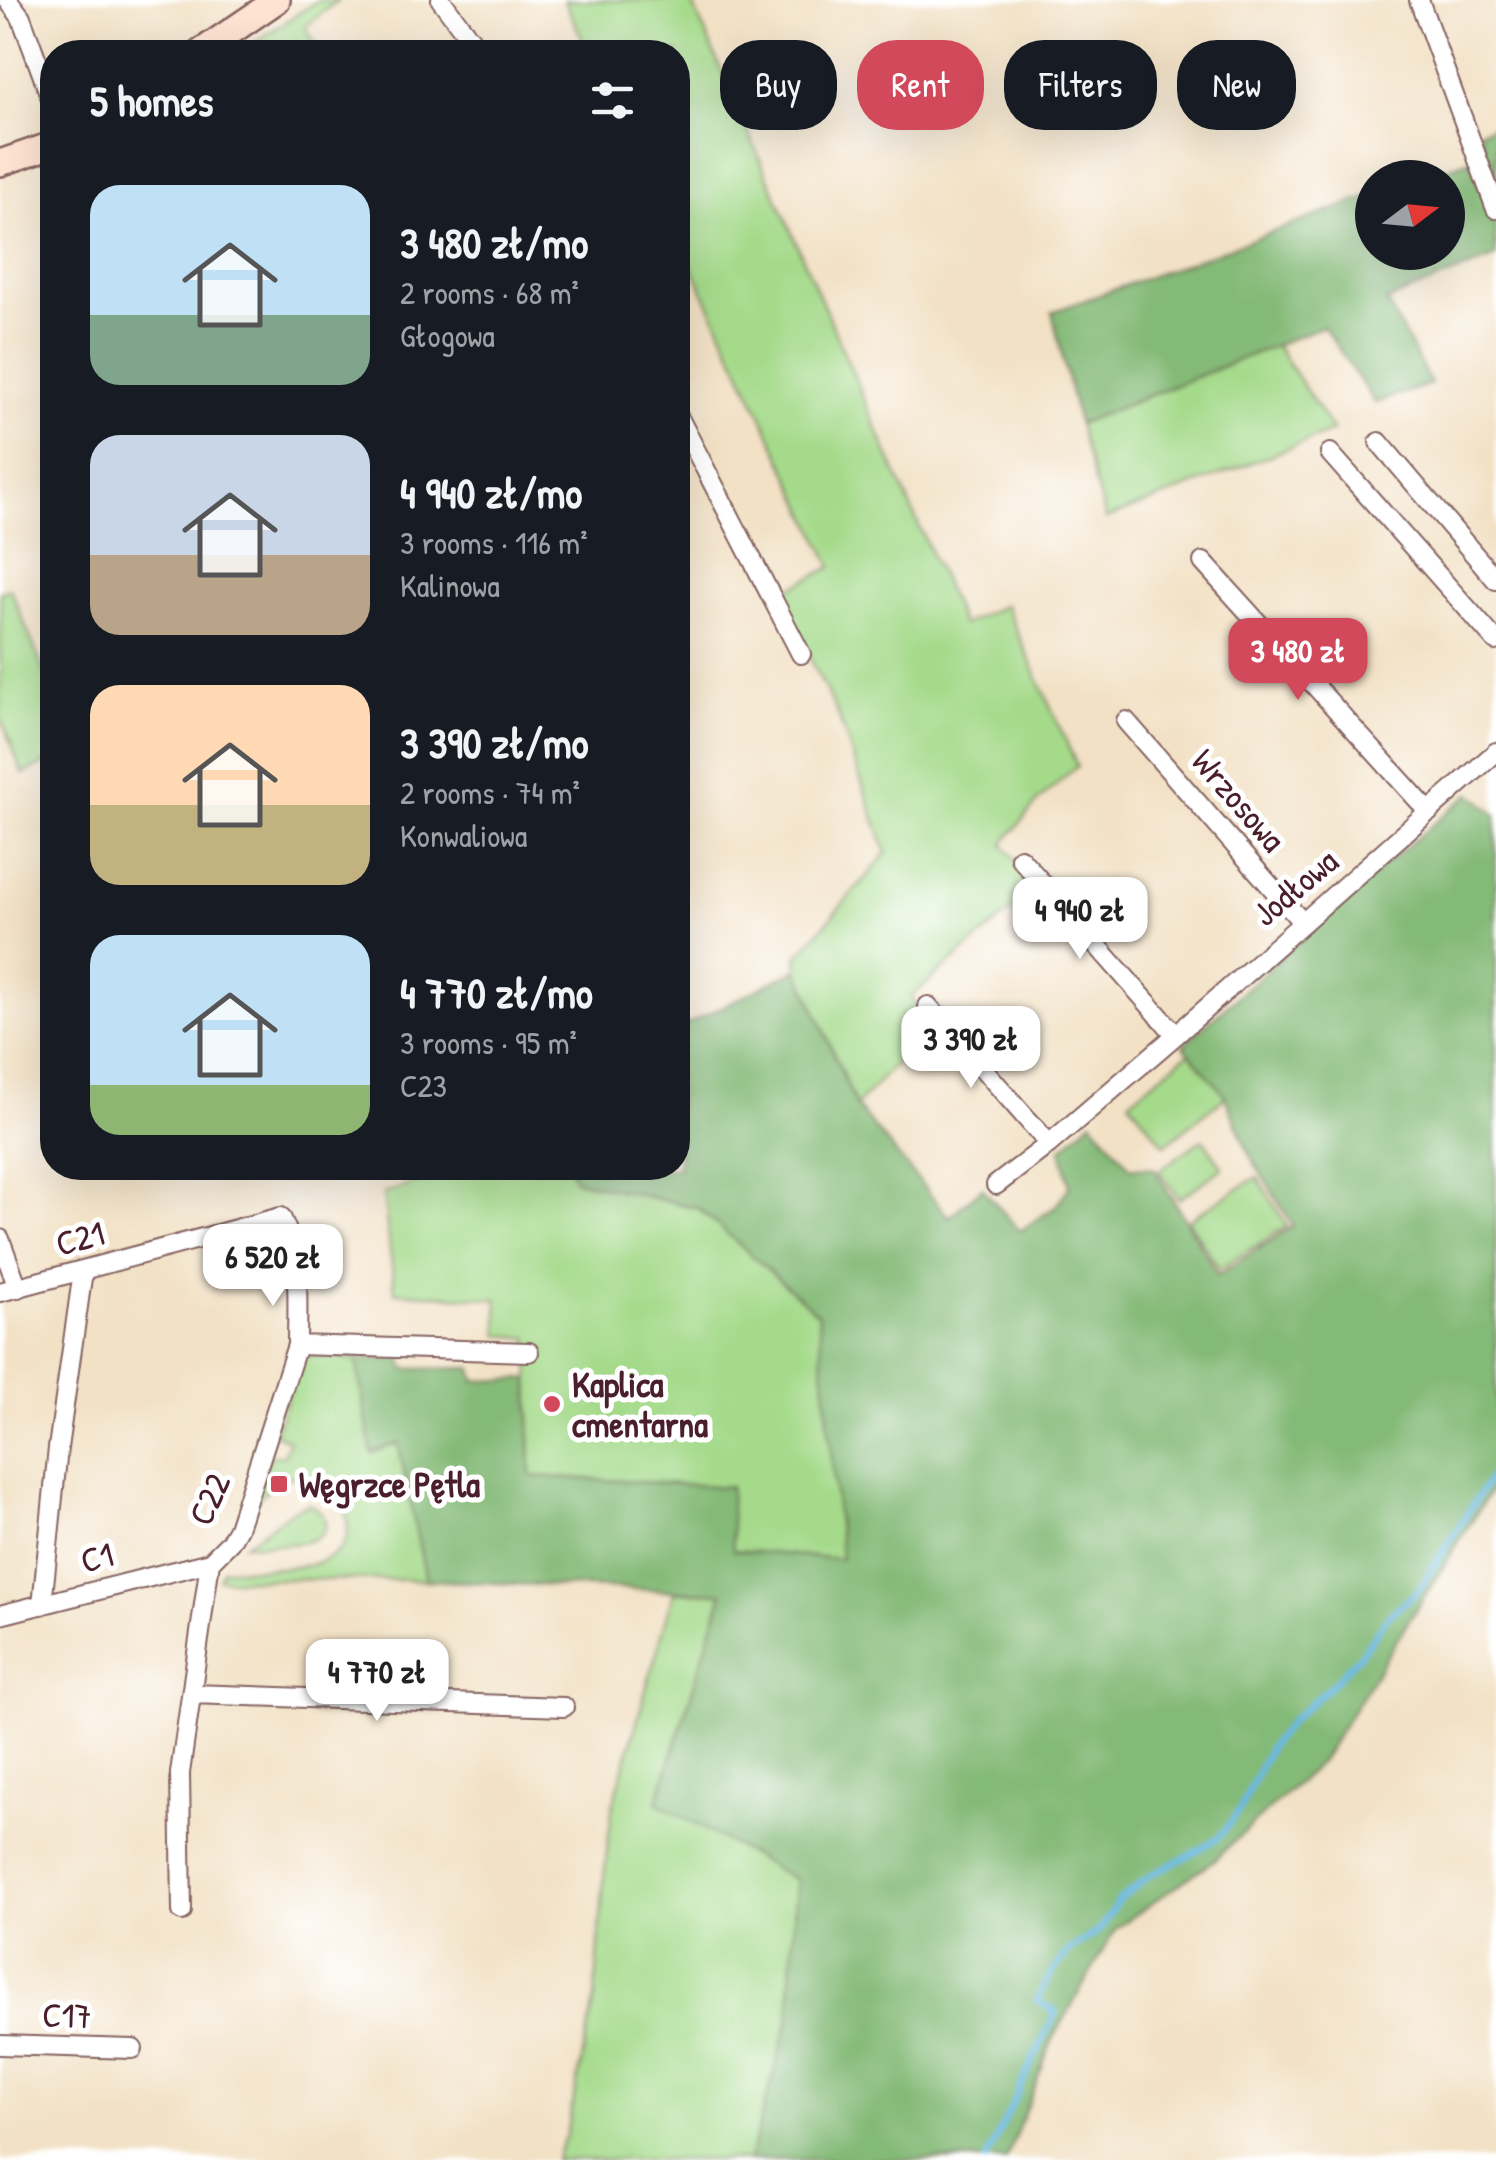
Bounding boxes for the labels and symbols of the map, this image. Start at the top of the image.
north arrow [1355,160,1465,270]
pin: 3 480 zł [1195,618,1401,703]
street label: Wrzosowa [1181,739,1297,862]
street label: Jodłowa [1242,837,1348,937]
pin: 4 940 zł [977,877,1183,962]
pin: 3 390 zł [868,1006,1074,1091]
street label: C21 [51,1209,109,1267]
pin: 6 520 zł [170,1224,376,1309]
place label: Kaplica cmentarna [572,1361,708,1448]
marker: Kaplica cmentarna [541,1393,563,1415]
place label: Węgrzce Pętla [299,1461,480,1509]
street label: C22 [177,1466,241,1532]
marker: Węgrzce Pętla [268,1473,290,1495]
street label: C1 [76,1530,118,1584]
pin: 4 770 zł [274,1639,480,1724]
street label: C17 [42,1991,92,2039]

